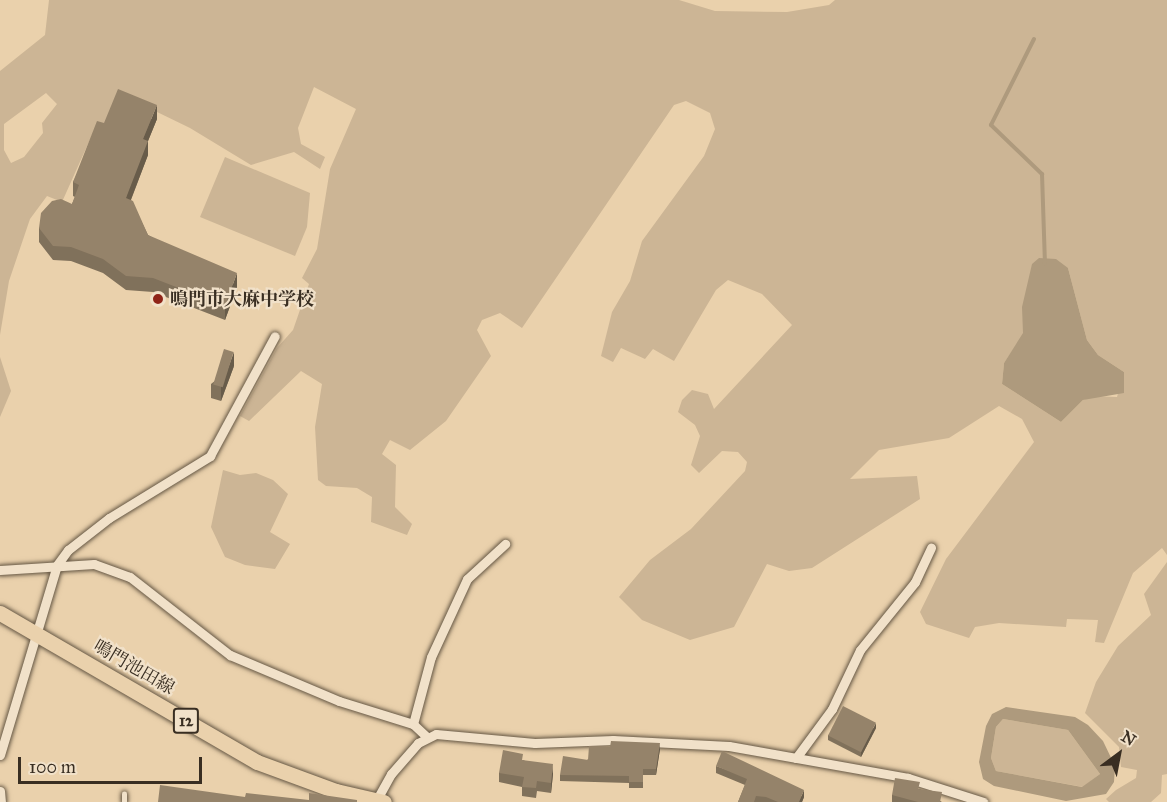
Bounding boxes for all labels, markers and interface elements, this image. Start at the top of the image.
place label: 鳴門市大麻中学校 [170,288,314,310]
marker: 鳴門市大麻中学校 [151,292,165,306]
street label: 鳴門池田線 [90,635,178,699]
road number: 12 [172,708,200,734]
north arrow [1089,724,1149,784]
text: N [1118,727,1140,750]
scale bar [21,745,206,783]
text: 100 m [29,756,76,778]

